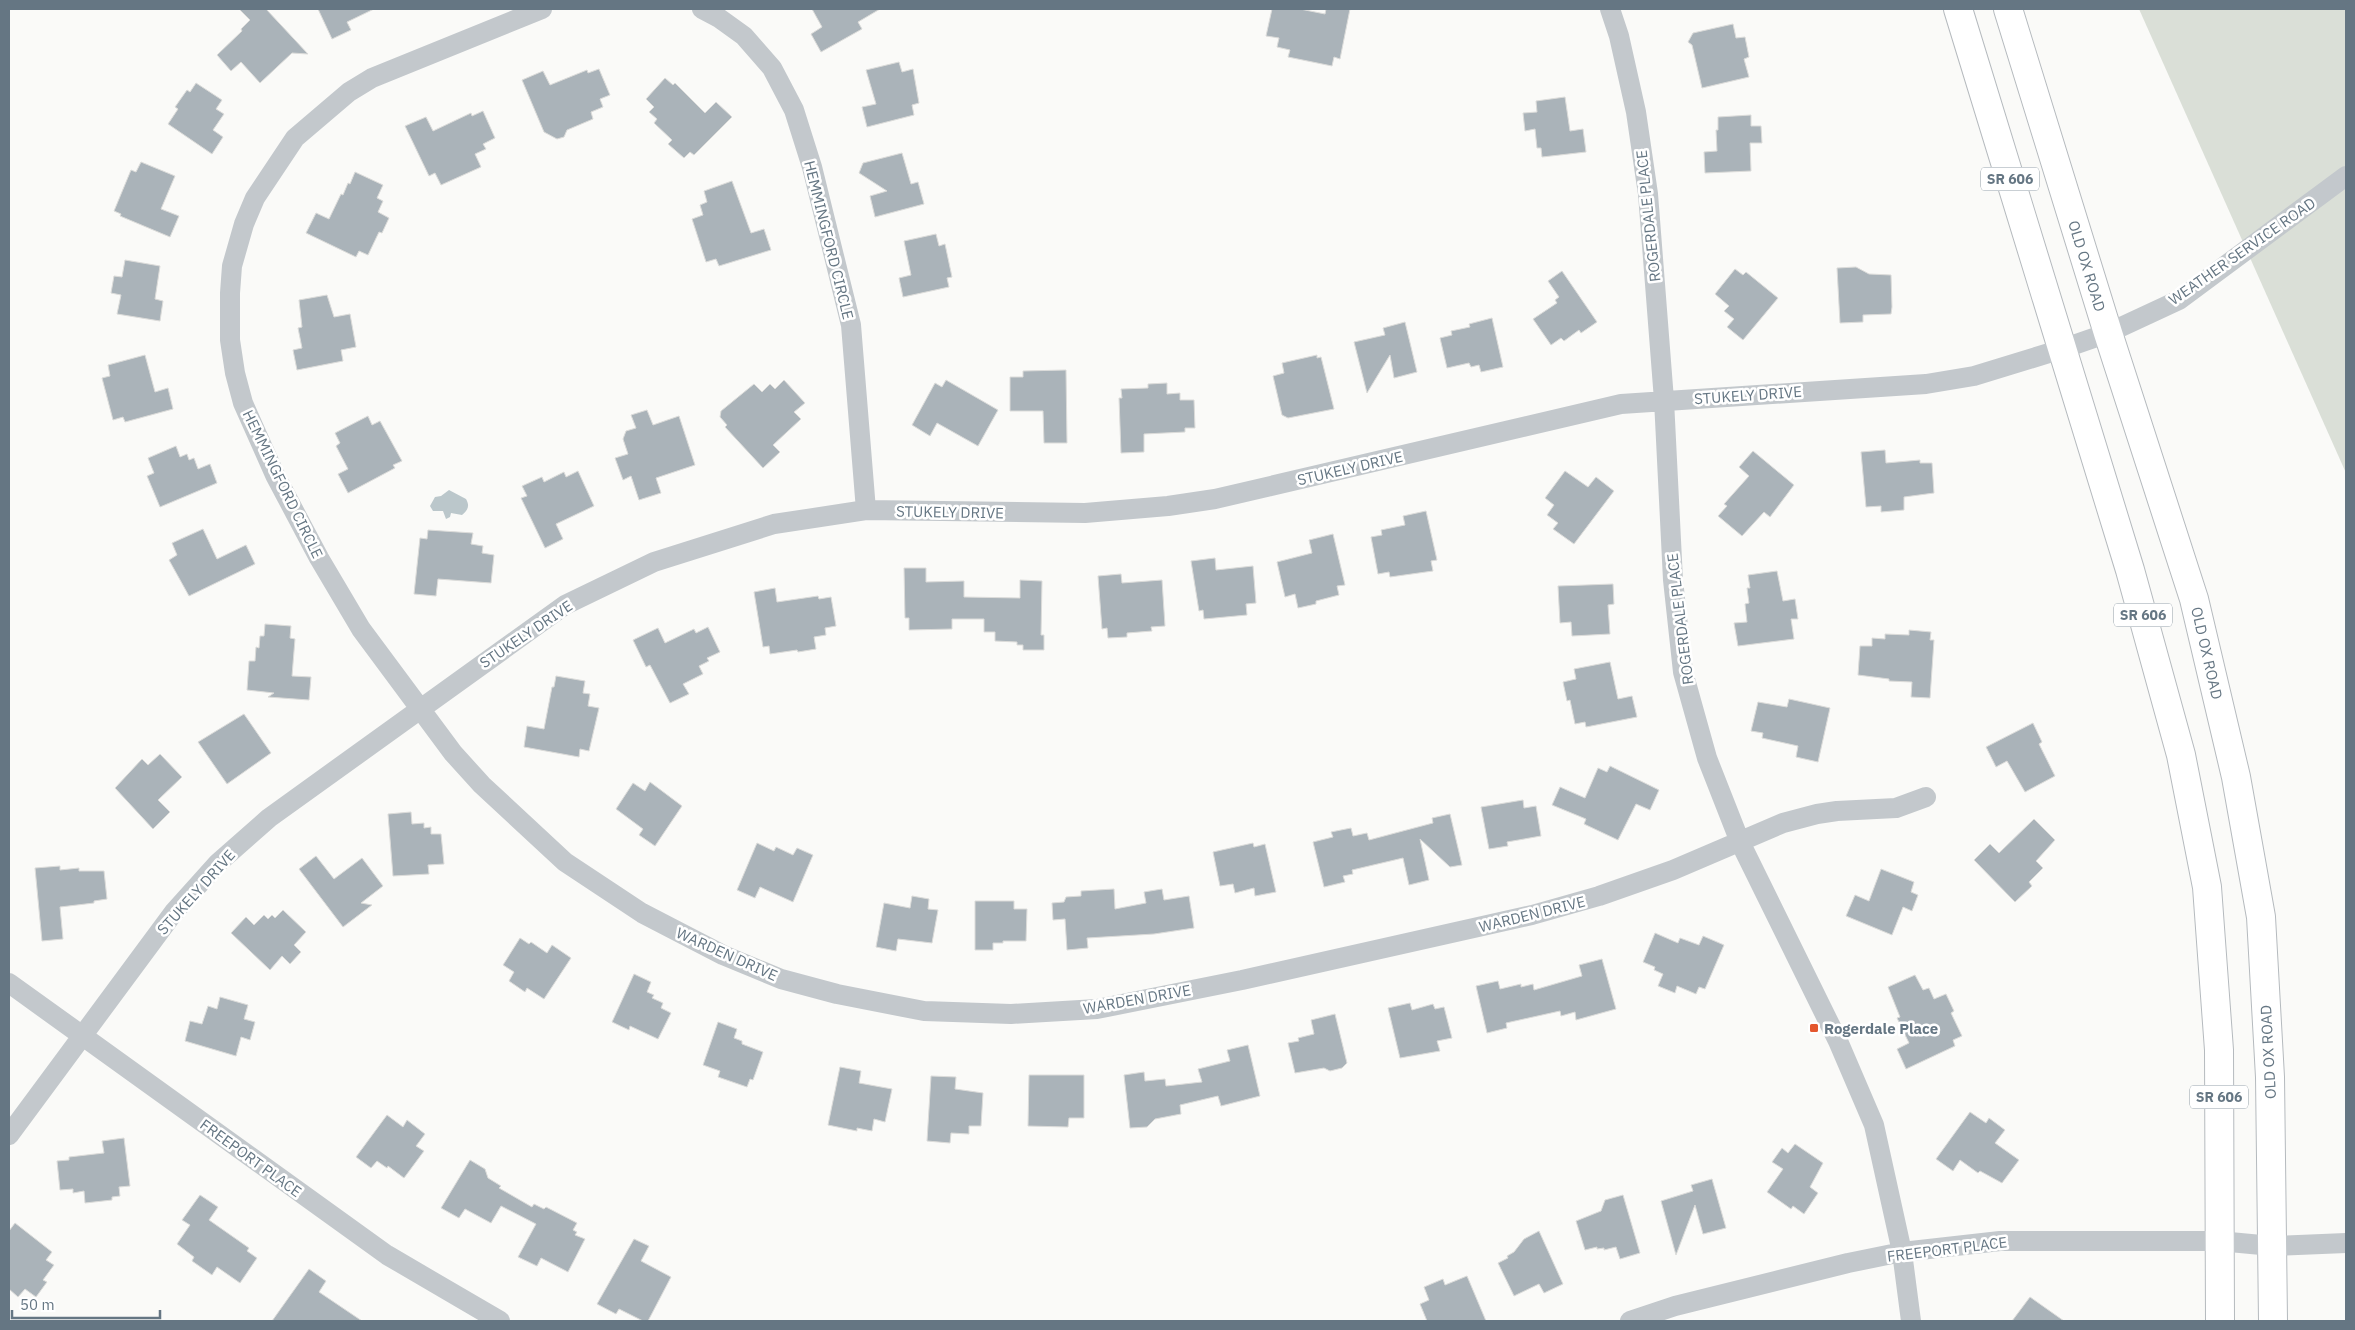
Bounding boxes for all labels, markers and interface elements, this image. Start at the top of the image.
street label: ROGERDALE PLACE [1632,149,1664,283]
street label: HEMMINGFORD CIRCLE [800,159,858,321]
road number: SR 606 [1981,168,2039,190]
street label: WEATHER SERVICE ROAD [2165,193,2319,309]
street label: OLD OX ROAD [2064,218,2110,314]
street label: STUKELY DRIVE [1694,382,1802,408]
street label: HEMMINGFORD CIRCLE [239,407,327,561]
street label: STUKELY DRIVE [1295,447,1405,489]
street label: STUKELY DRIVE [896,502,1004,522]
street label: ROGERDALE PLACE [1662,552,1698,686]
street label: STUKELY DRIVE [476,596,576,672]
road number: SR 606 [2114,604,2172,626]
street label: OLD OX ROAD [2187,605,2227,701]
street label: STUKELY DRIVE [153,846,239,938]
street label: WARDEN DRIVE [1477,892,1587,936]
street label: WARDEN DRIVE [673,923,781,985]
street label: WARDEN DRIVE [1082,980,1192,1018]
street label: OLD OX ROAD [2256,1004,2280,1100]
place label: Rogerdale Place [1824,1019,1938,1038]
marker: Rogerdale Place [1808,1022,1820,1034]
road number: SR 606 [2190,1086,2248,1108]
street label: FREEPORT PLACE [197,1115,305,1201]
street label: FREEPORT PLACE [1886,1232,2008,1266]
scale bar [12,1288,160,1320]
text: 50 m [20,1295,55,1314]

